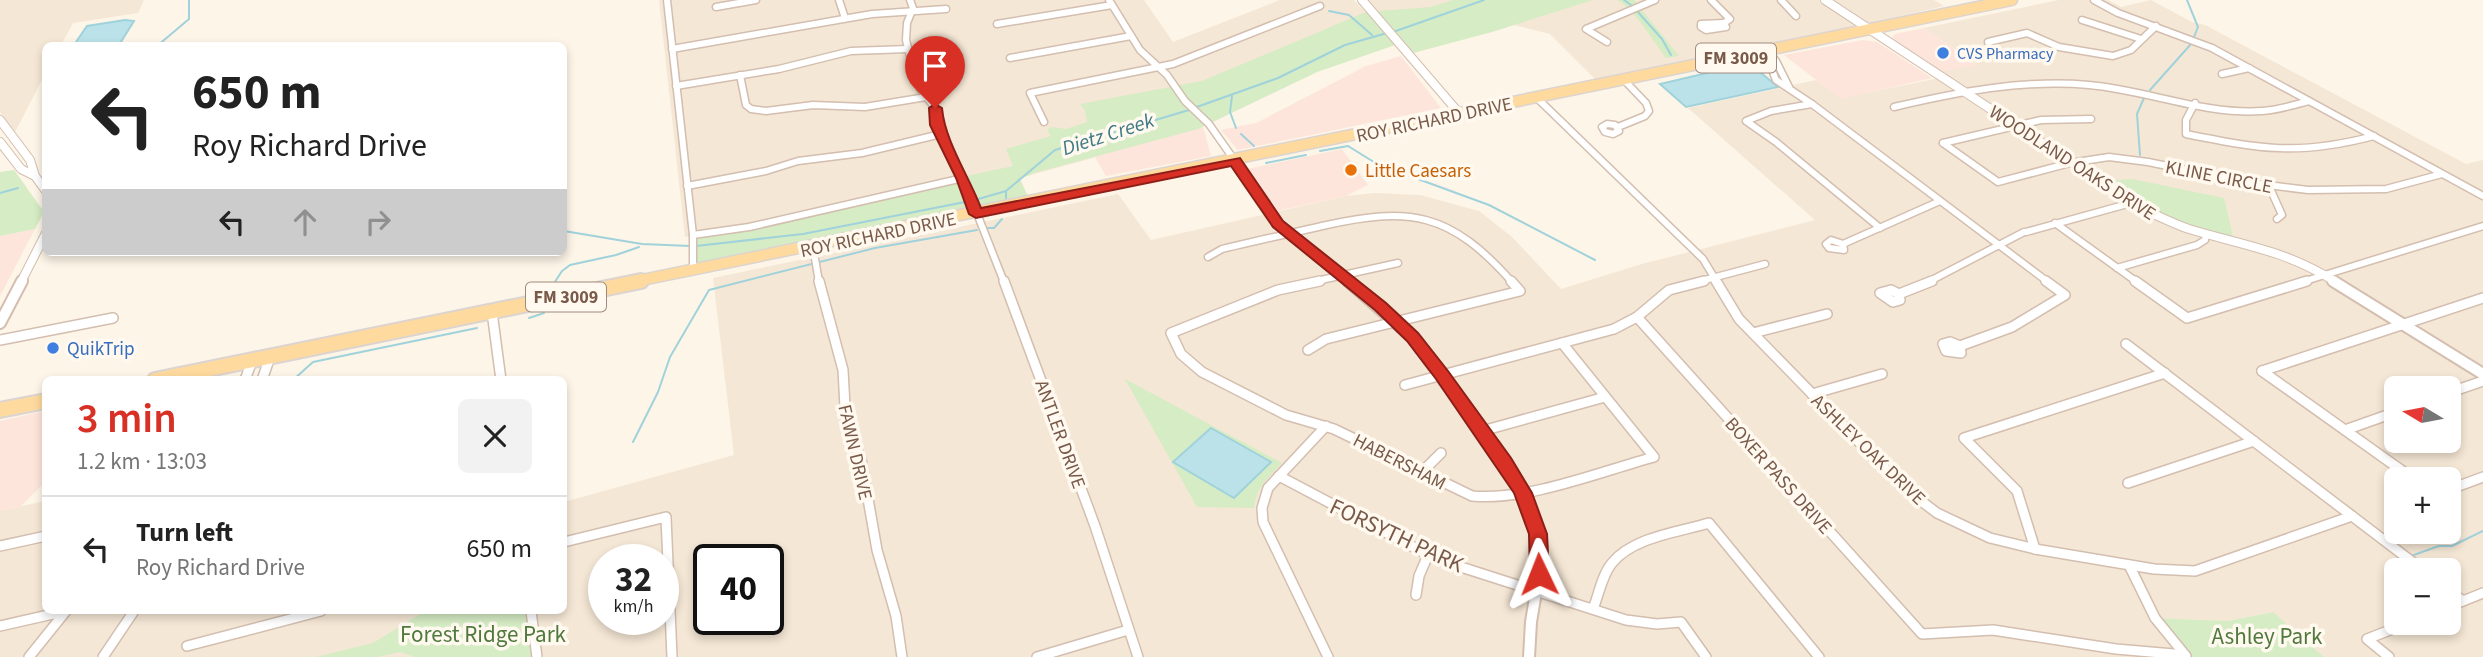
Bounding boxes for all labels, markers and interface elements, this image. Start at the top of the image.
pin [905,36,965,108]
place label: CVS Pharmacy [1957,43,2054,65]
road number: FM 3009 [1696,44,1776,72]
marker: CVS Pharmacy [1935,45,1951,61]
icon: arrive [916,47,954,85]
text: 650 m [192,58,321,128]
icon: left [77,70,168,161]
street label: ROY RICHARD DRIVE [1354,91,1515,150]
street label: WOODLAND OAKS DRIVE [1984,99,2161,227]
water label: Dietz Creek [1058,105,1159,163]
text: Roy Richard Drive [192,123,427,169]
street label: KLINE CIRCLE [2163,154,2274,201]
place label: Little Caesars [1365,158,1471,185]
marker: Little Caesars [1343,162,1359,178]
icon: left [213,203,251,241]
icon: ahead [286,203,324,241]
icon: right [359,203,397,241]
street label: ROY RICHARD DRIVE [798,206,959,265]
road number: FM 3009 [526,282,606,312]
place label: QuikTrip [67,336,135,363]
marker: QuikTrip [45,340,61,356]
street label: ANTLER DRIVE [1027,376,1092,493]
north arrow [2384,376,2460,453]
map controls [2384,376,2461,635]
street label: ASHLEY OAK DRIVE [1805,388,1931,512]
text: 3 min [77,389,177,449]
button: close [458,399,532,473]
street label: FAWN DRIVE [830,402,879,503]
street label: BOXER PASS DRIVE [1718,412,1838,540]
street label: HABERSHAM [1348,427,1450,497]
text: 1.2 km · 13:03 [77,445,207,478]
button: + [2384,467,2461,544]
street label: FORSYTH PARK [1324,490,1470,581]
text: Turn left [136,514,233,551]
icon: left [77,530,115,568]
text: 650 m [466,530,532,567]
position arrow [1502,537,1576,611]
speed limit sign: 40 [693,544,784,635]
text: Roy Richard Drive [136,551,305,584]
text: 32 [615,555,652,605]
button: − [2384,558,2461,635]
text: km/h [614,594,653,619]
park label: Forest Ridge Park [400,618,567,651]
park label: Ashley Park [2212,620,2323,653]

